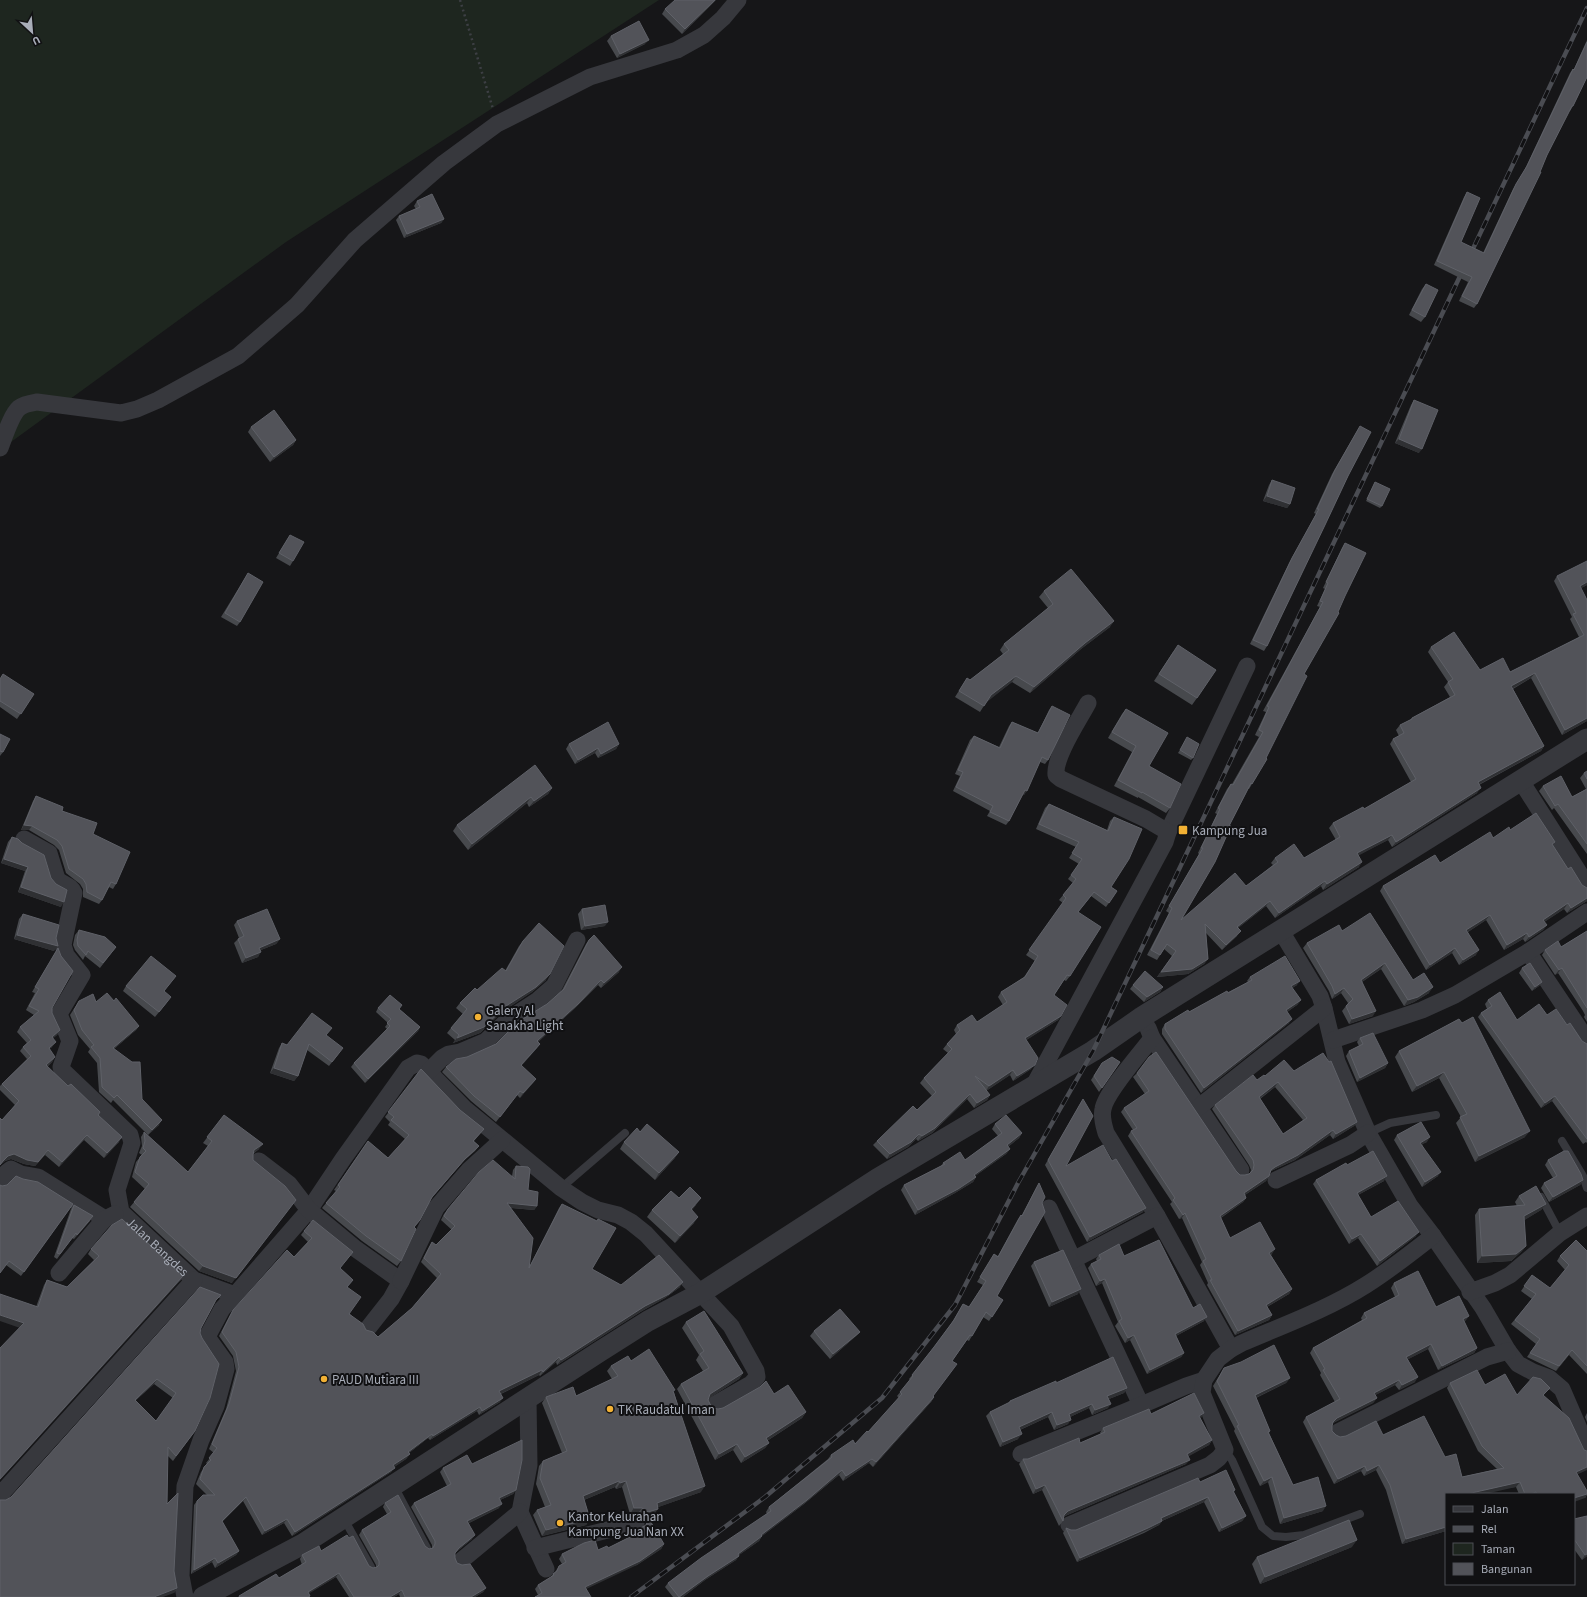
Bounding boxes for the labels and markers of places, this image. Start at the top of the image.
place label: Kampung Jua [1192,822,1267,840]
marker: Kampung Jua [1177,824,1189,836]
place label: Galery Al Sanakha Light [486,1002,564,1035]
marker: Galery Al Sanakha Light [473,1012,483,1022]
place label: PAUD Mutiara III [332,1371,419,1389]
marker: PAUD Mutiara III [319,1374,329,1384]
place label: TK Raudatul Iman [618,1401,715,1419]
marker: TK Raudatul Iman [605,1404,615,1414]
place label: Kantor Kelurahan Kampung Jua Nan XX [568,1508,684,1541]
marker: Kantor Kelurahan Kampung Jua Nan XX [555,1518,565,1528]

